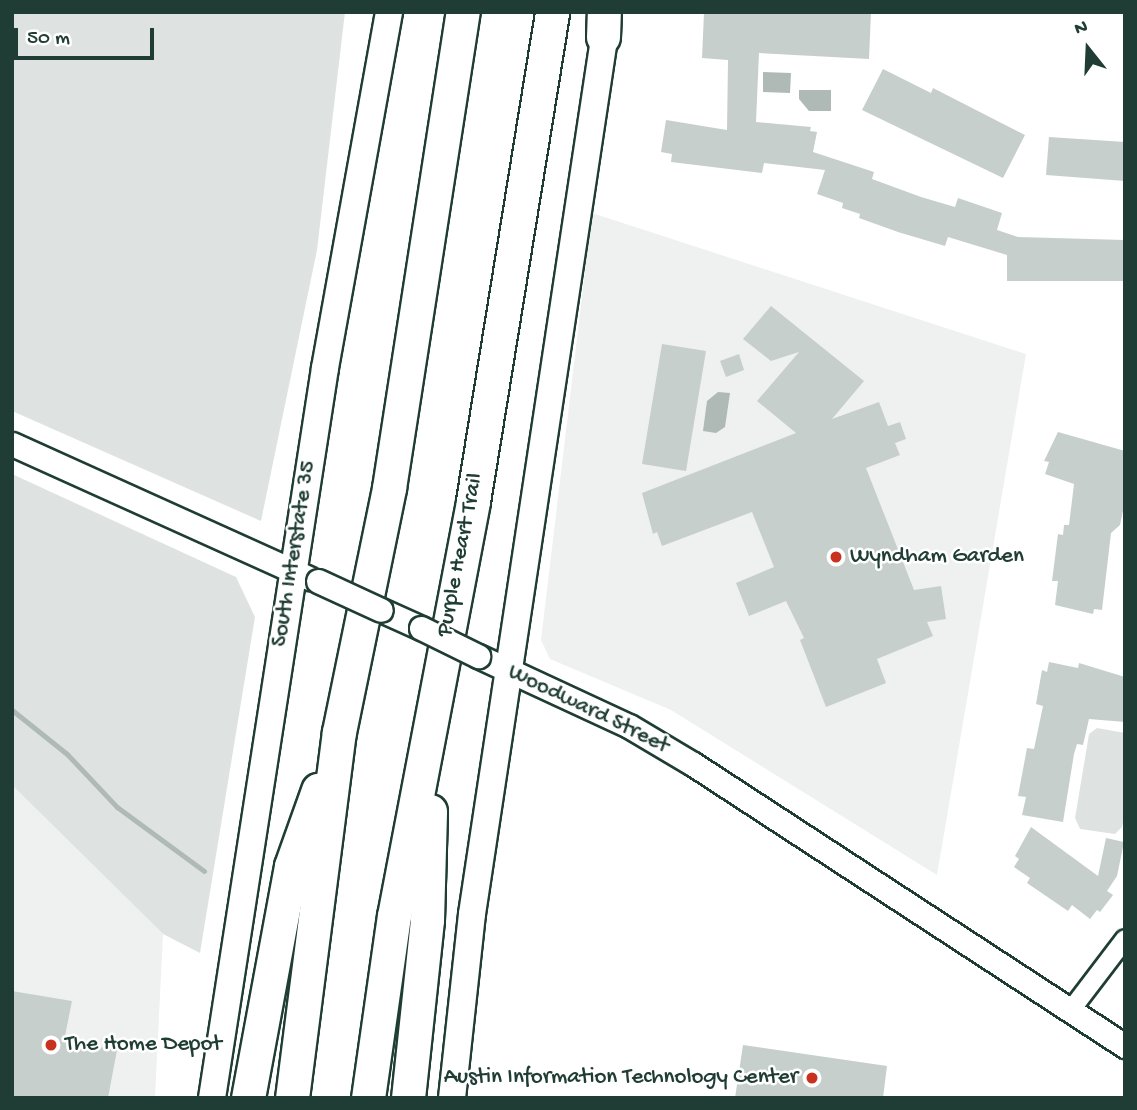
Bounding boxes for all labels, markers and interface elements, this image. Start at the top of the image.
scale bar [18,14,158,58]
north arrow [1053,14,1123,84]
text: N [1072,16,1091,41]
text: 50 m [27,27,70,52]
street label: South Interstate 35 [267,459,323,649]
street label: Purple Heart Trail [432,471,490,639]
place label: Wyndham Garden [850,543,1024,571]
marker: Wyndham Garden [828,549,844,565]
street label: Woodward Street [503,659,673,761]
place label: The Home Depot [65,1031,222,1059]
marker: The Home Depot [43,1037,59,1053]
place label: Austin Information Technology Center [444,1064,798,1092]
marker: Austin Information Technology Center [804,1070,820,1086]

